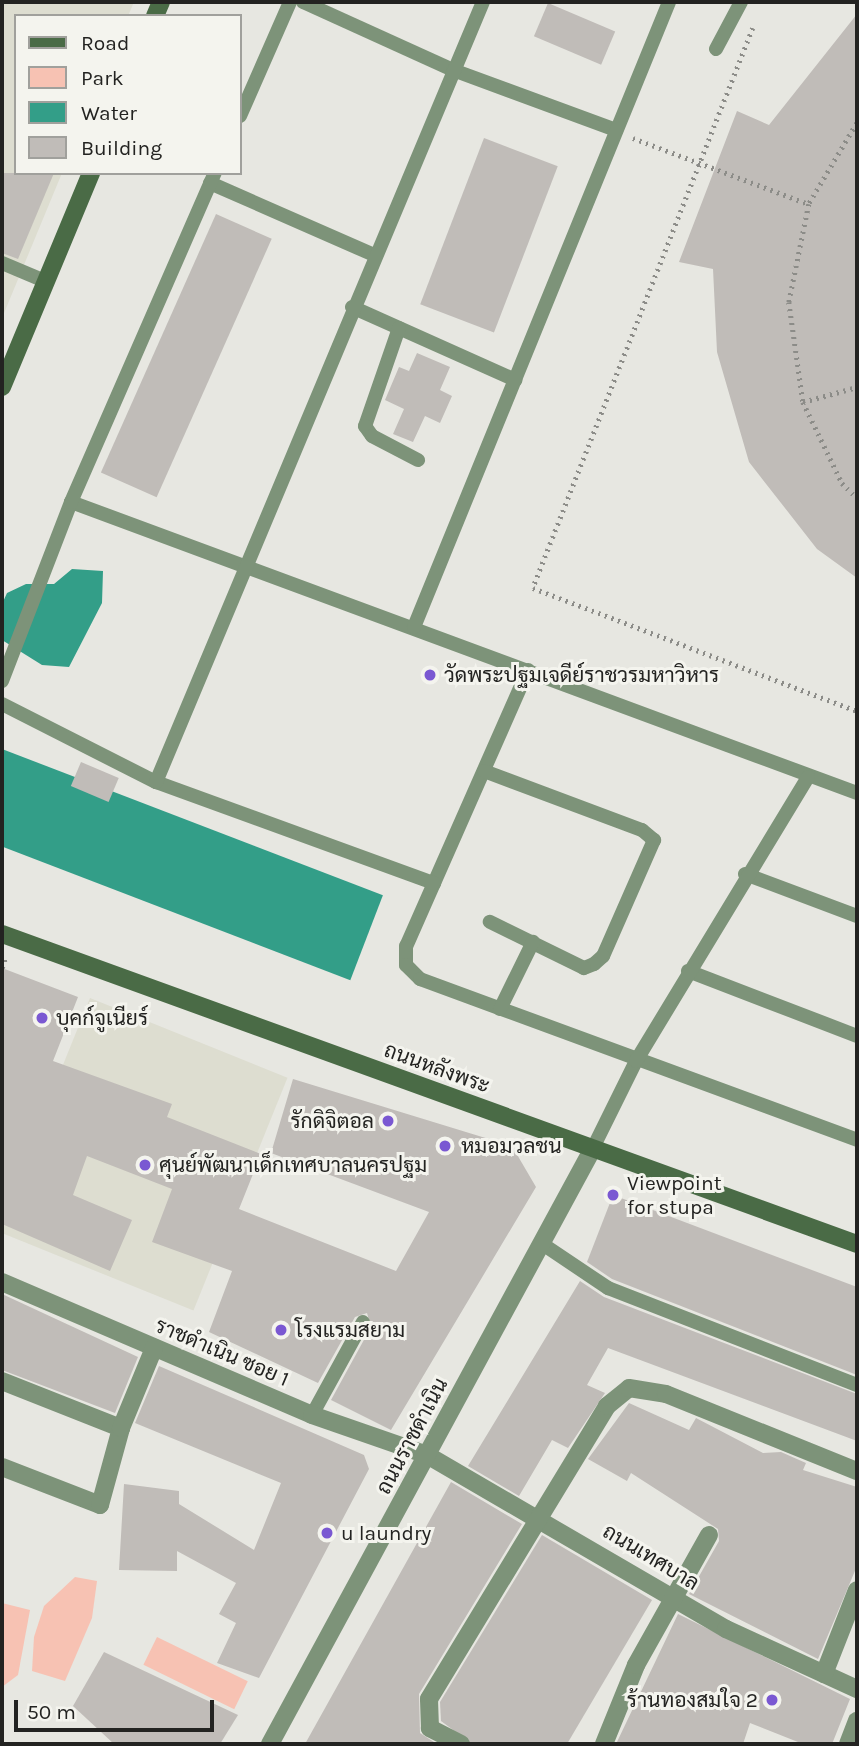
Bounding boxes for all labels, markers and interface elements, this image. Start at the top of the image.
legend [14,14,242,175]
text: Road [81,31,129,55]
text: Park [81,66,124,90]
text: Water [81,101,137,125]
text: Building [81,136,162,160]
place label: วัดพระปฐมเจดีย์ราชวรมหาวิหาร [444,662,719,688]
marker: วัดพระปฐมเจดีย์ราชวรมหาวิหาร [422,667,438,683]
place label: บุคก์จูเนียร์ [56,1005,148,1031]
marker: บุคก์จูเนียร์ [34,1010,50,1026]
street label: ถนนหลังพระ [381,1037,493,1099]
place label: รักดิจิตอล [290,1108,374,1134]
marker: รักดิจิตอล [380,1113,396,1129]
place label: หมอมวลชน [461,1133,562,1159]
marker: หมอมวลชน [435,1136,455,1156]
place label: ศุนย์พัฒนาเด็กเทศบาลนครปฐม [159,1152,427,1178]
marker: ศุนย์พัฒนาเด็กเทศบาลนครปฐม [137,1157,153,1173]
place label: Viewpoint for stupa [627,1170,722,1220]
marker: Viewpoint for stupa [605,1187,621,1203]
street label: ราชดำเนิน ซอย 1 [151,1312,293,1392]
place label: โรงแรมสยาม [295,1317,405,1343]
marker: โรงแรมสยาม [273,1322,289,1338]
street label: ถนนราชดำเนิน [371,1374,453,1498]
street label: ถนนเทศบาล [598,1518,704,1596]
place label: u laundry [341,1520,431,1546]
marker: u laundry [319,1525,335,1541]
scale bar [18,1686,217,1730]
place label: ร้านทองสมใจ 2 [627,1687,758,1713]
marker: ร้านทองสมใจ 2 [764,1692,780,1708]
text: 50 m [27,1700,76,1724]

